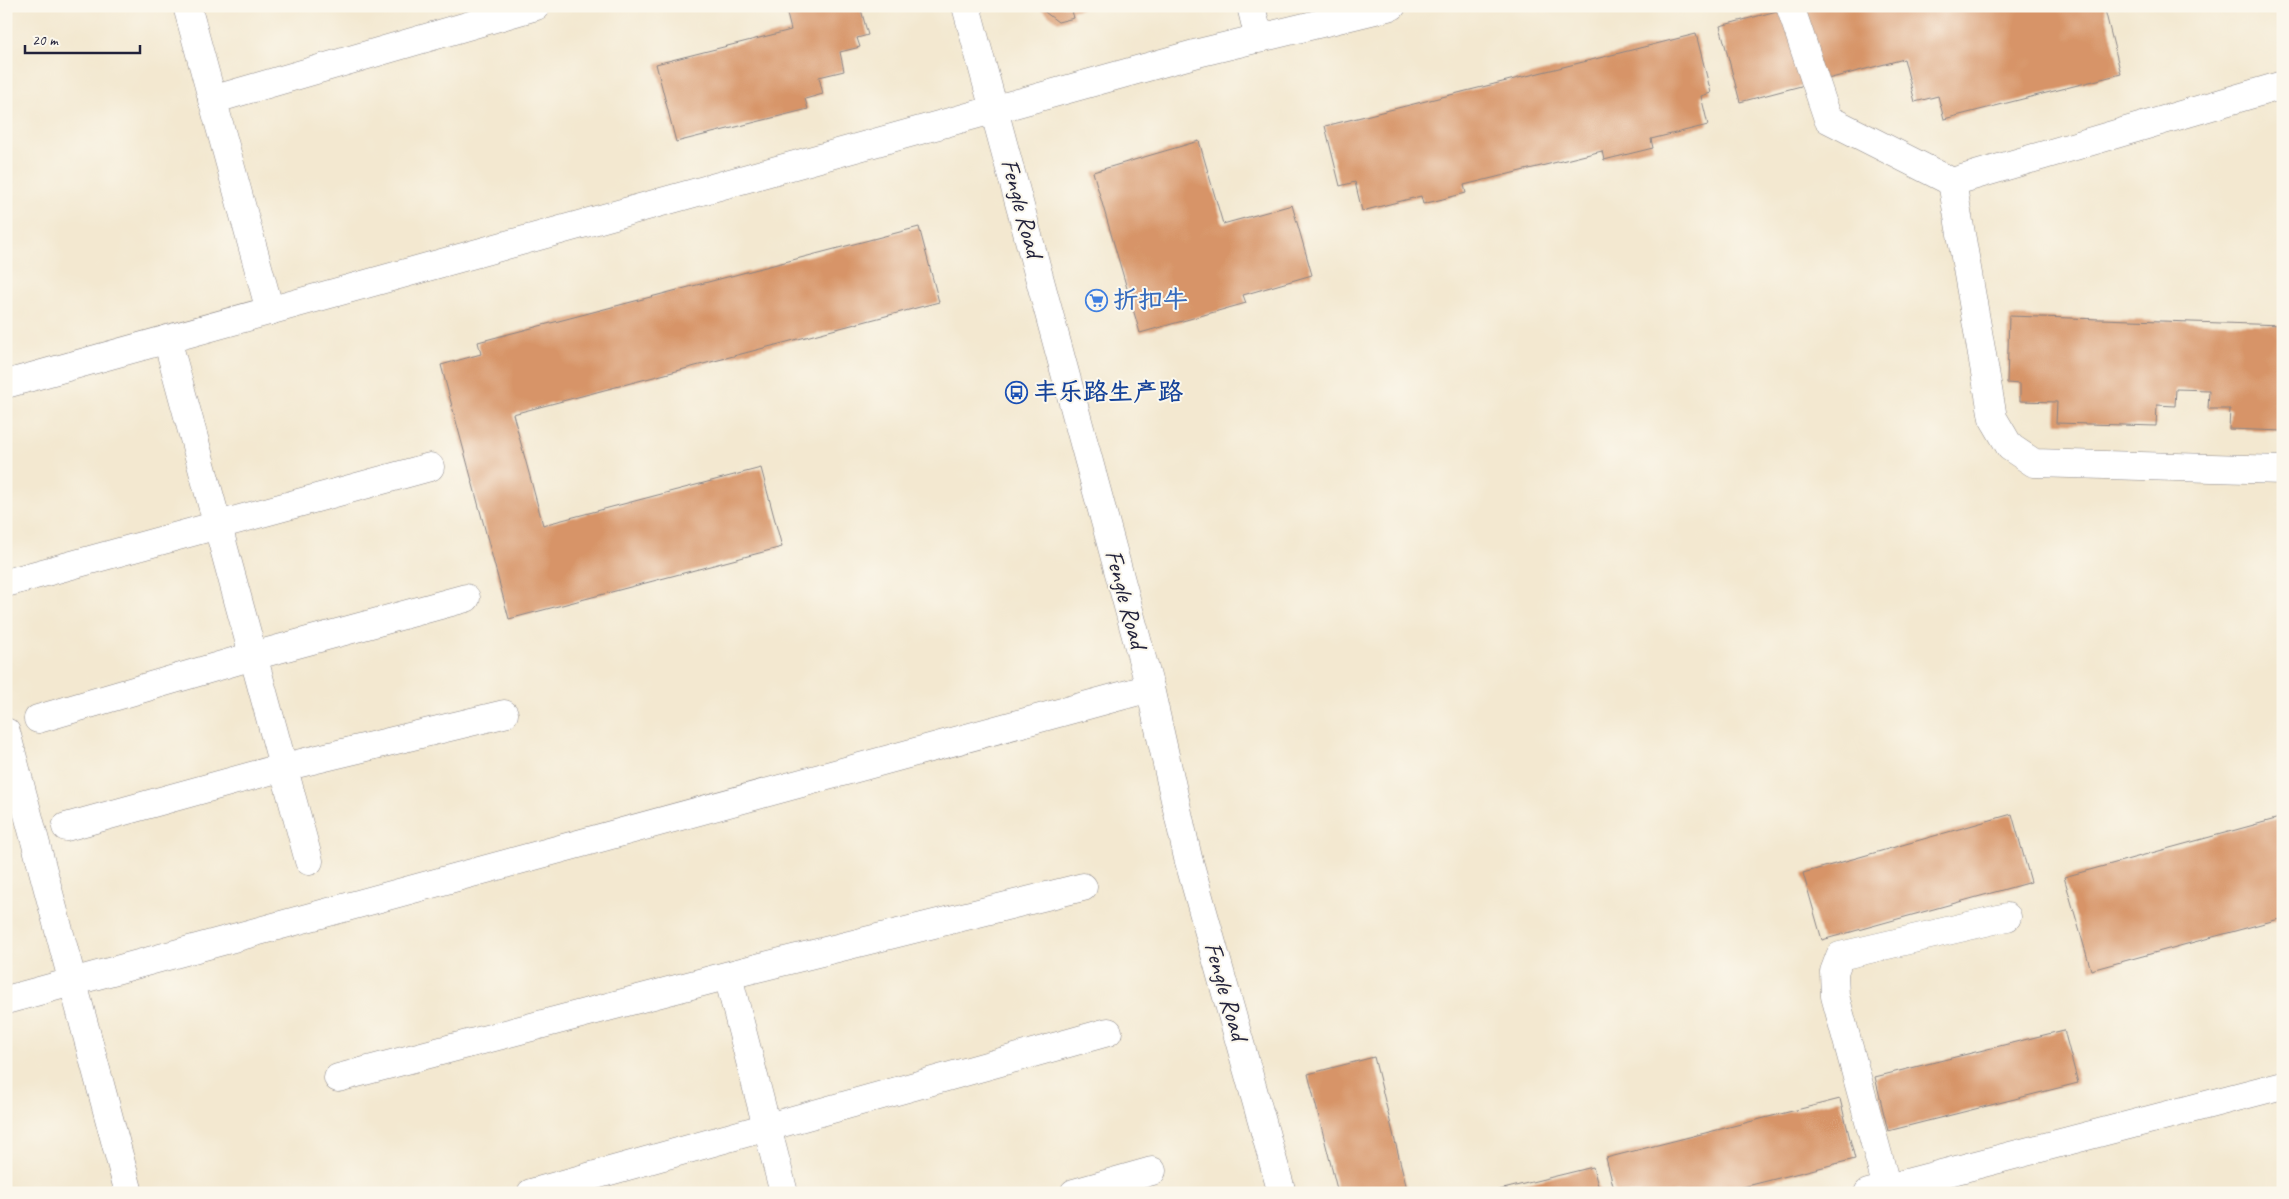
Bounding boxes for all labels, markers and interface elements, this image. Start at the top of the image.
scale bar [25,22,140,54]
text: 20 m [32,31,59,50]
street label: Fengle Road [994,155,1052,265]
place label: 折扣牛 [1113,284,1188,316]
supermarket icon: 折扣牛 [1085,288,1109,312]
place label: 丰乐路生产路 [1033,376,1183,408]
bus stop icon: 丰乐路生产路 [1005,380,1029,404]
street label: Fengle Road [1098,546,1156,656]
street label: Fengle Road [1197,938,1256,1048]

